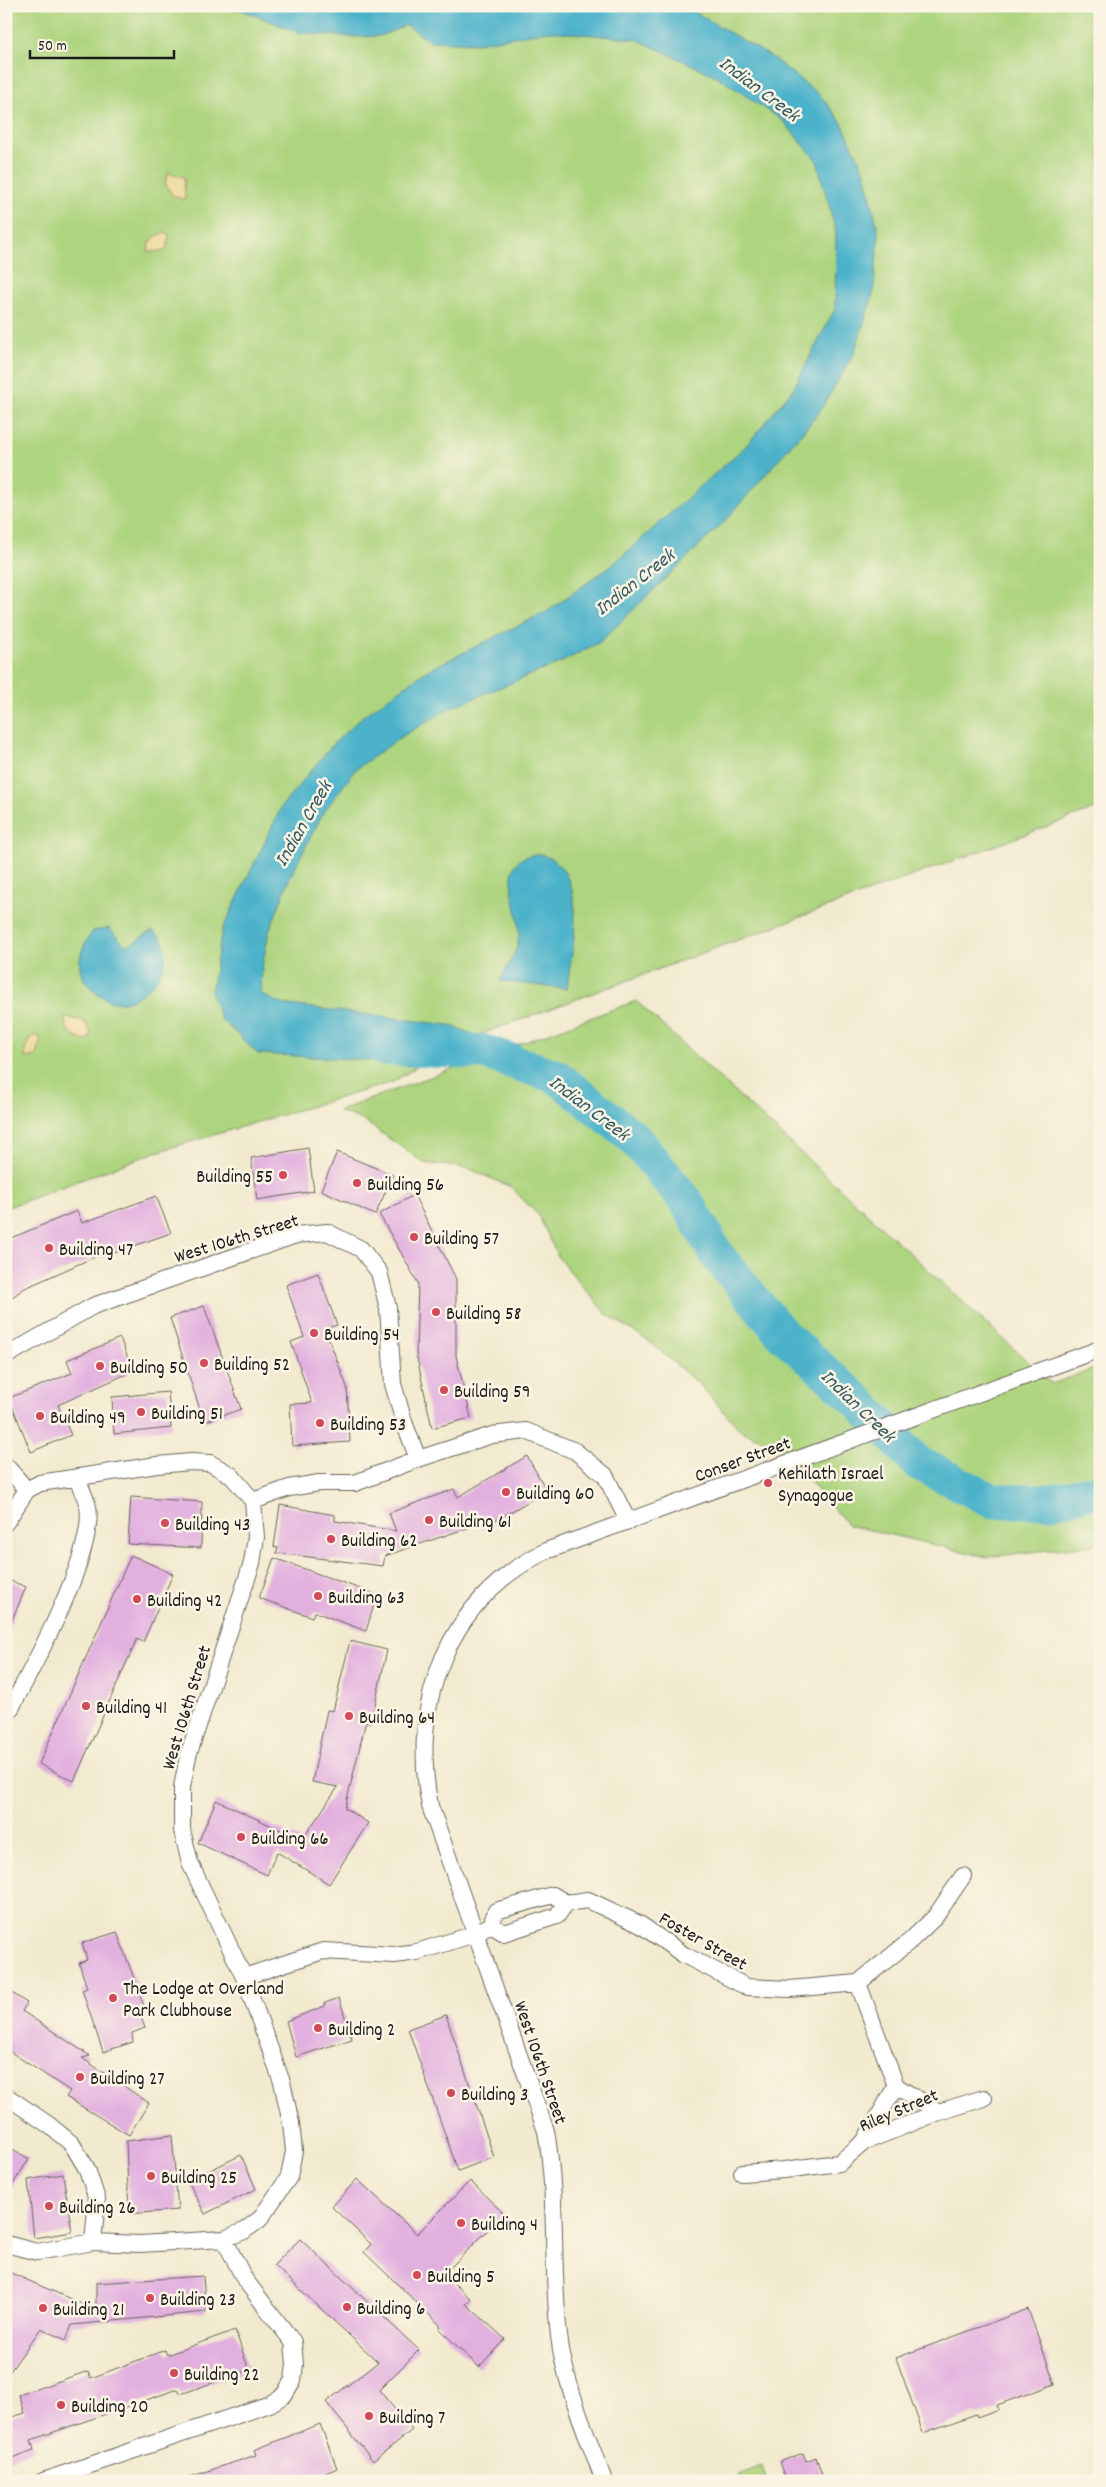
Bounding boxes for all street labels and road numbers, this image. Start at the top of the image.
street label: West 106th Street [172,1209,303,1272]
street label: Conser Street [691,1431,795,1491]
street label: West 106th Street [157,1643,220,1774]
street label: Foster Street [653,1907,751,1979]
street label: West 106th Street [505,1998,572,2128]
street label: Riley Street [856,2083,943,2141]

